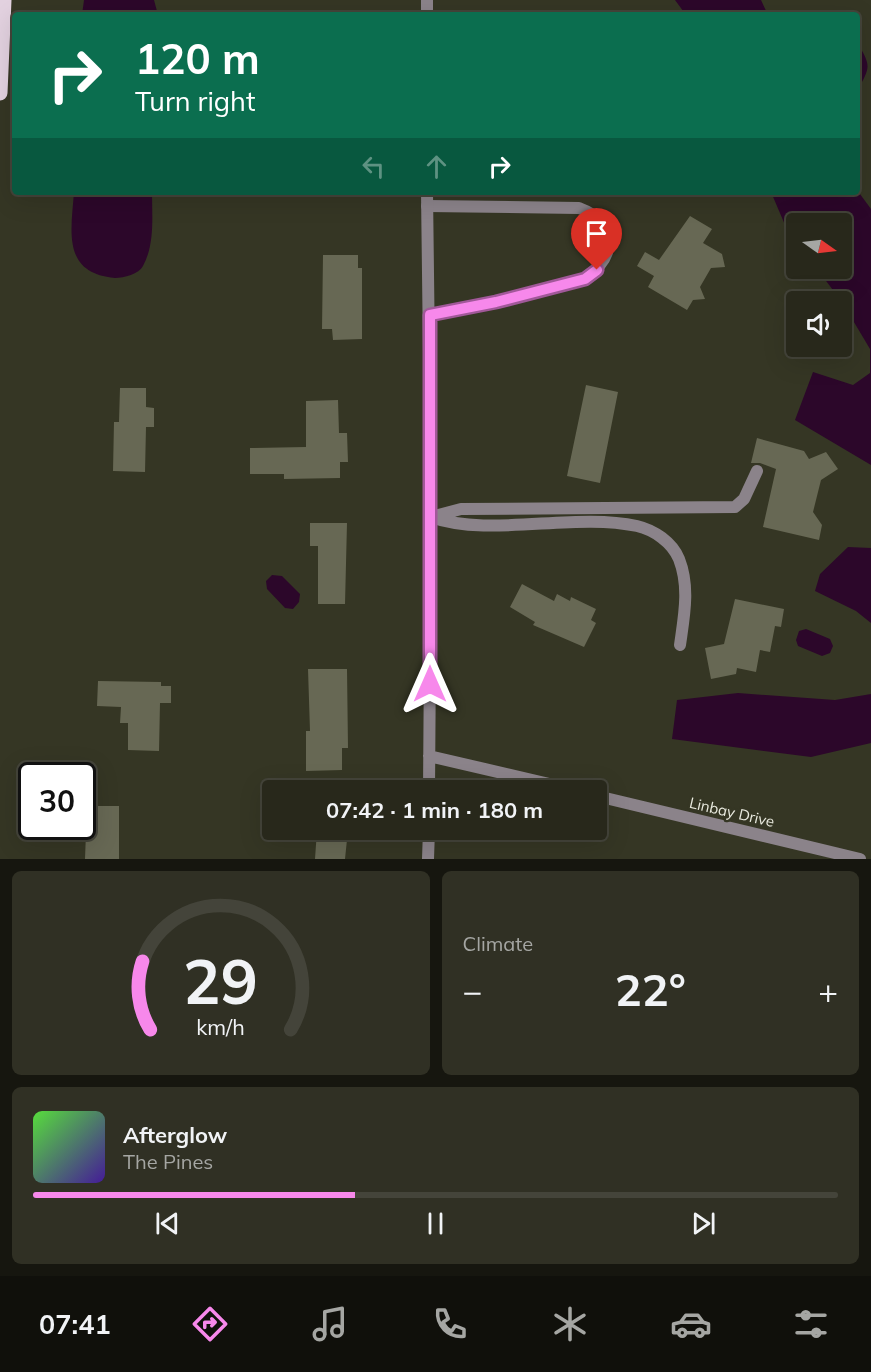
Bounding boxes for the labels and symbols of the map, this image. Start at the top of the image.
pin [571,208,622,270]
north arrow [786,213,852,279]
position arrow [398,652,462,716]
speed limit sign: 30 [18,762,96,840]
street label: Linbay Drive [688,793,776,831]

